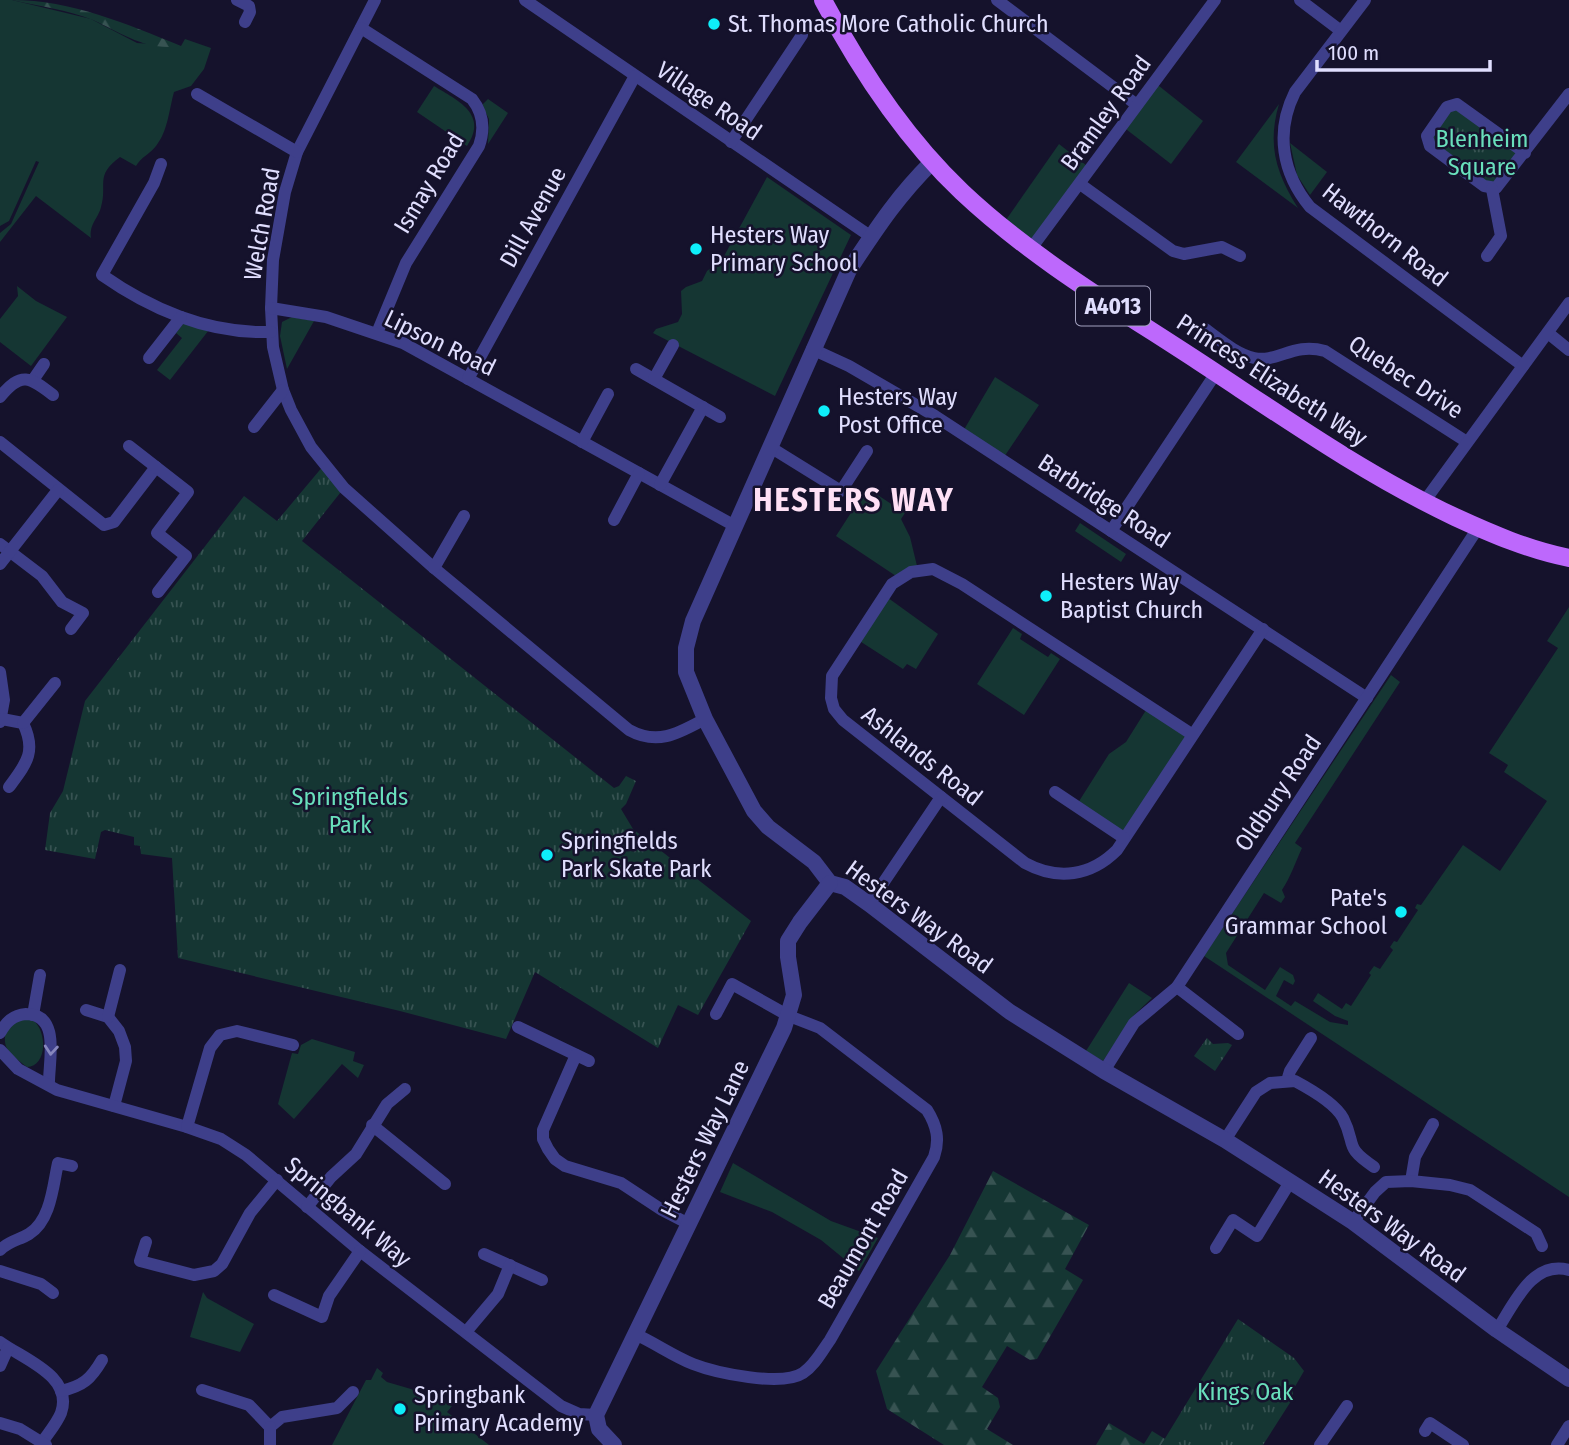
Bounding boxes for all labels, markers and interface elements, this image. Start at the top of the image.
place label: St. Thomas More Catholic Church [728,10,1049,38]
marker: St. Thomas More Catholic Church [706,16,722,32]
scale bar [1317,28,1490,72]
text: 100 m [1328,40,1379,66]
street label: Bramley Road [1055,50,1157,176]
street label: Village Road [651,56,767,146]
park label: Blenheim Square [1436,125,1528,181]
street label: Ismay Road [388,128,470,238]
street label: Dill Avenue [494,162,572,272]
street label: Welch Road [238,165,286,283]
street label: Hawthorn Road [1317,177,1453,293]
place label: Hesters Way Primary School [710,221,858,277]
marker: Hesters Way Primary School [688,241,704,257]
road number: A4013 [1076,286,1150,326]
street label: Lipson Road [380,304,500,382]
street label: Princess Elizabeth Way [1172,308,1373,452]
street label: Quebec Drive [1344,330,1468,424]
place label: Hesters Way Post Office [838,383,958,439]
marker: Hesters Way Post Office [816,403,832,419]
street label: Barbridge Road [1033,448,1175,554]
district label: HESTERS WAY [753,481,955,519]
place label: Hesters Way Baptist Church [1060,568,1203,624]
marker: Hesters Way Baptist Church [1038,588,1054,604]
street label: Ashlands Road [856,700,988,812]
street label: Oldbury Road [1229,730,1327,856]
park label: Springfields Park [292,783,408,839]
place label: Springfields Park Skate Park [561,827,712,883]
marker: Springfields Park Skate Park [539,847,555,863]
street label: Hesters Way Road [840,854,998,980]
place label: Pate's Grammar School [1225,884,1387,940]
marker: Pate's Grammar School [1393,904,1409,920]
one-way arrow [44,1045,59,1056]
street label: Hesters Way Lane [655,1056,755,1222]
street label: Springbank Way [279,1151,417,1273]
street label: Hesters Way Road [1313,1163,1471,1289]
street label: Beaumont Road [812,1164,914,1314]
park label: Kings Oak [1197,1378,1294,1406]
place label: Springbank Primary Academy [414,1381,584,1437]
marker: Springbank Primary Academy [392,1401,408,1417]

